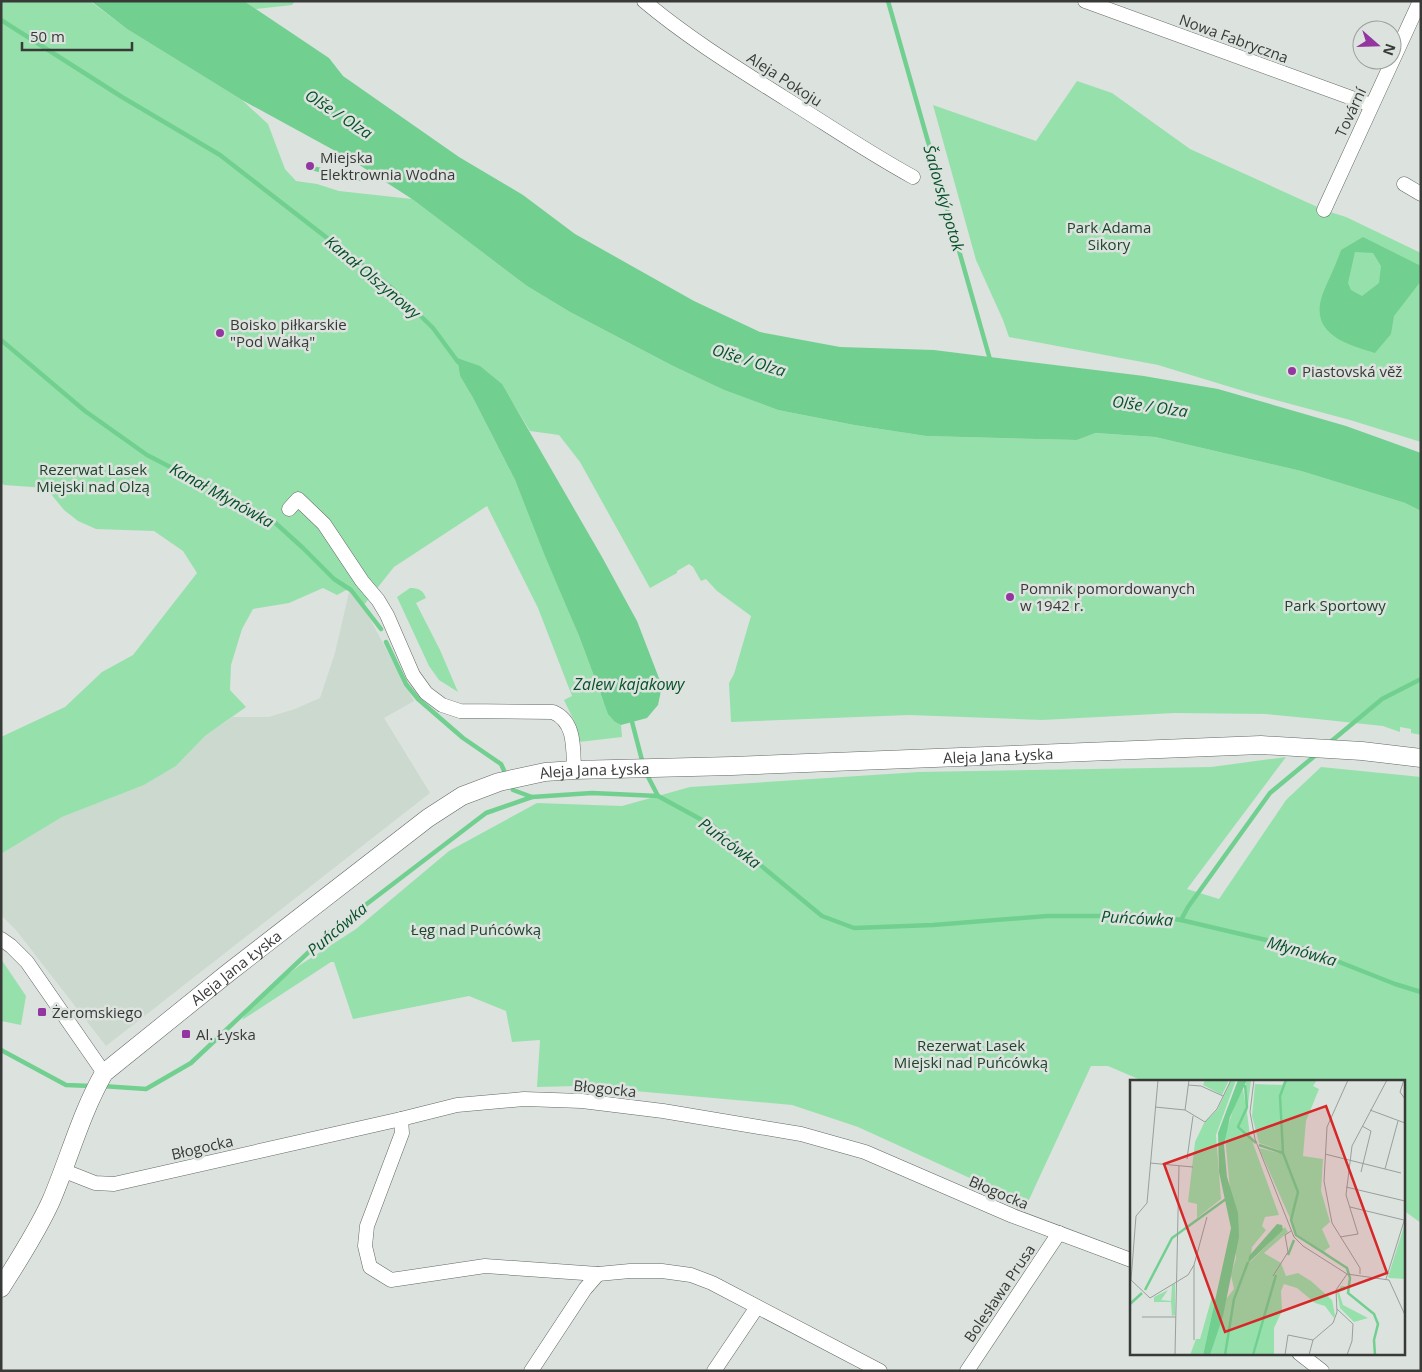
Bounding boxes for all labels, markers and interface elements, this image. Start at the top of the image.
street label: Nowa Fabryczna [1177,9,1291,67]
scale bar [22,20,132,52]
north arrow [1352,20,1402,70]
text: 50 m [30,26,65,46]
text: N [1379,41,1401,58]
street label: Aleja Pokoju [744,47,826,111]
street label: Tovární [1330,83,1371,140]
water label: Olše / Olza [301,84,377,144]
water label: Šadovský potok [918,142,970,255]
place label: Miejska Elektrownia Wodna [320,147,455,184]
marker: Miejska Elektrownia Wodna [304,160,316,172]
park label: Park Adama Sikory [1067,217,1151,254]
water label: Kanał Olszynowy [321,231,427,325]
place label: Boisko piłkarskie "Pod Wałką" [230,314,347,351]
marker: Boisko piłkarskie "Pod Wałką" [214,327,226,339]
water label: Olše / Olza [709,338,789,382]
place label: Piastovská věž [1302,361,1402,381]
marker: Piastovská věž [1286,365,1298,377]
water label: Olše / Olza [1111,390,1189,422]
water label: Kanał Młynówka [166,457,278,533]
park label: Rezerwat Lasek Miejski nad Olzą [36,459,150,496]
place label: Pomnik pomordowanych w 1942 r. [1020,578,1195,615]
marker: Pomnik pomordowanych w 1942 r. [1004,591,1016,603]
park label: Park Sportowy [1284,595,1386,615]
water label: Zalew kajakowy [573,673,686,695]
street label: Aleja Jana Łyska [943,743,1054,768]
street label: Aleja Jana Łyska [537,758,650,783]
water label: Puńcówka [695,813,765,873]
water label: Puńcówka [302,897,372,961]
water label: Puńcówka [1100,905,1174,931]
park label: Łęg nad Puńcówką [411,919,541,939]
street label: Aleja Jana Łyska [186,925,285,1009]
water label: Młynówka [1265,931,1339,971]
place label: Żeromskiego [52,1002,142,1022]
marker: Żeromskiego [36,1006,48,1018]
place label: Al. Łyska [196,1024,256,1044]
marker: Al. Łyska [180,1028,192,1040]
park label: Rezerwat Lasek Miejski nad Puńcówką [894,1035,1048,1072]
street label: Błogocka [573,1075,637,1101]
inset map [1130,1080,1404,1354]
street label: Błogocka [169,1130,235,1164]
street label: Błogocka [966,1170,1032,1214]
street label: Bolesława Prusa [959,1240,1039,1346]

